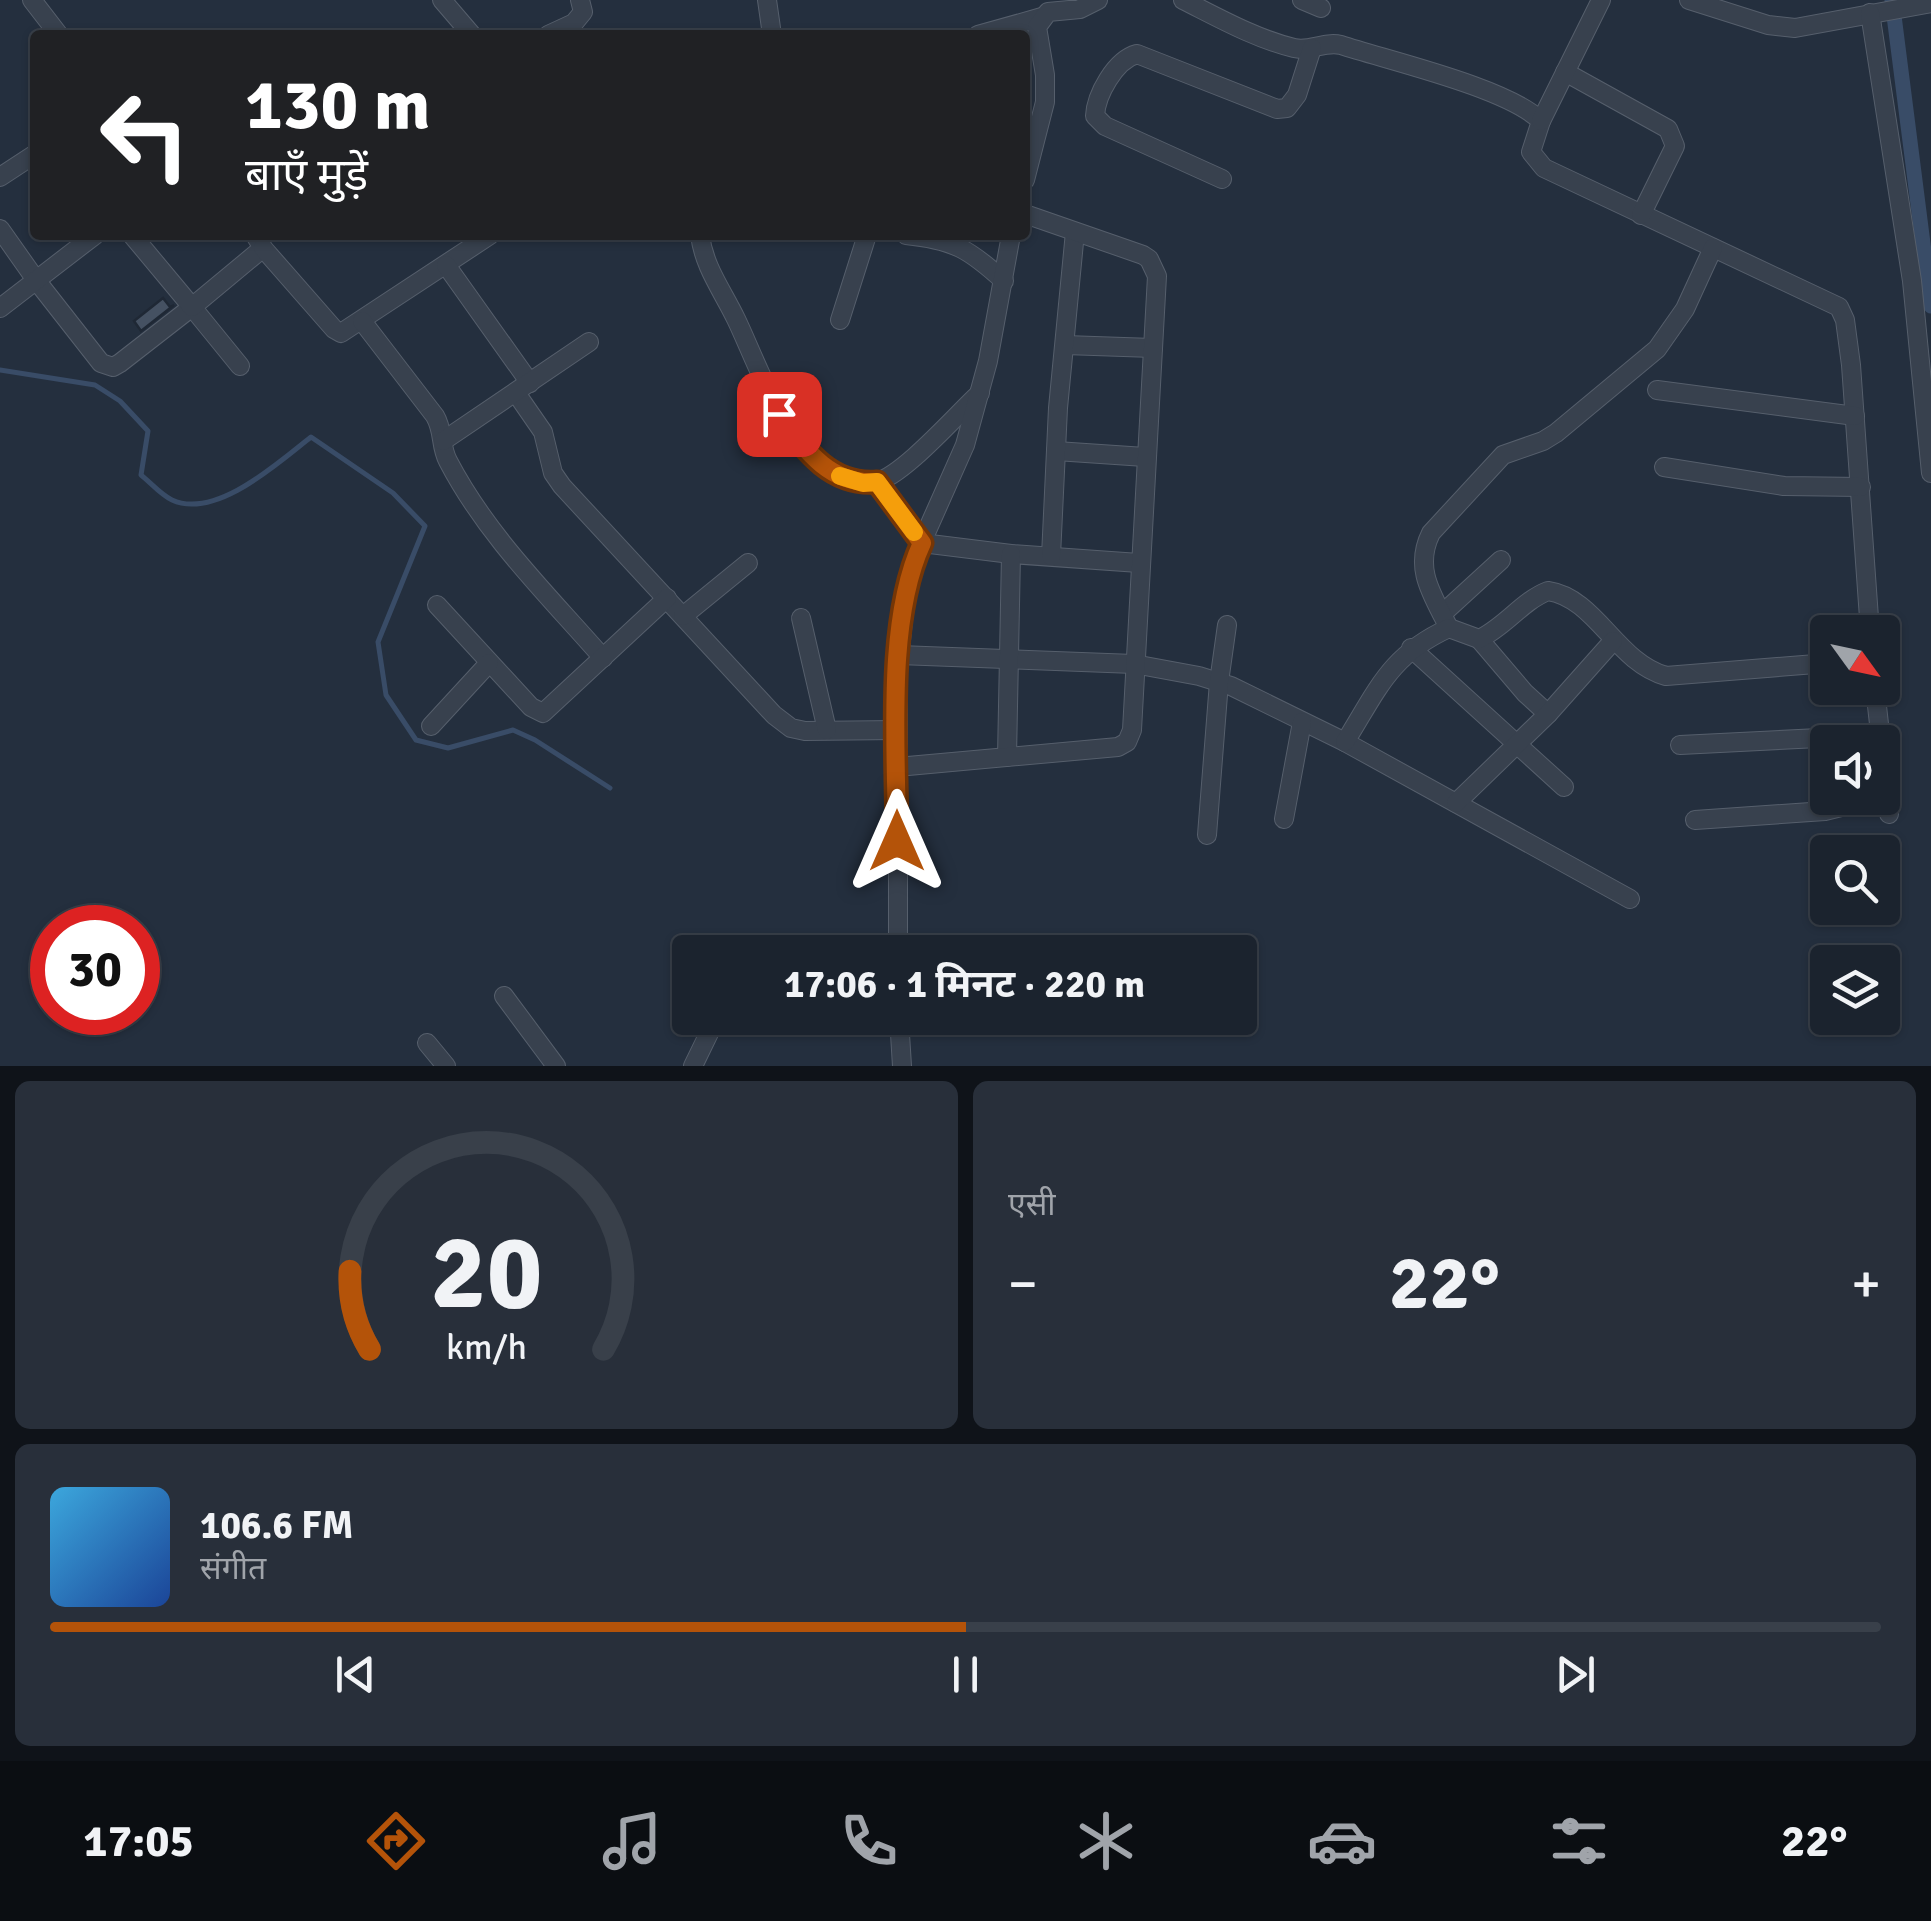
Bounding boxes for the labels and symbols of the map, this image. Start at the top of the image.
pin [737,372,822,457]
north arrow [1810,615,1900,705]
position arrow [845,789,949,893]
speed limit sign: 30 [30,905,160,1035]

